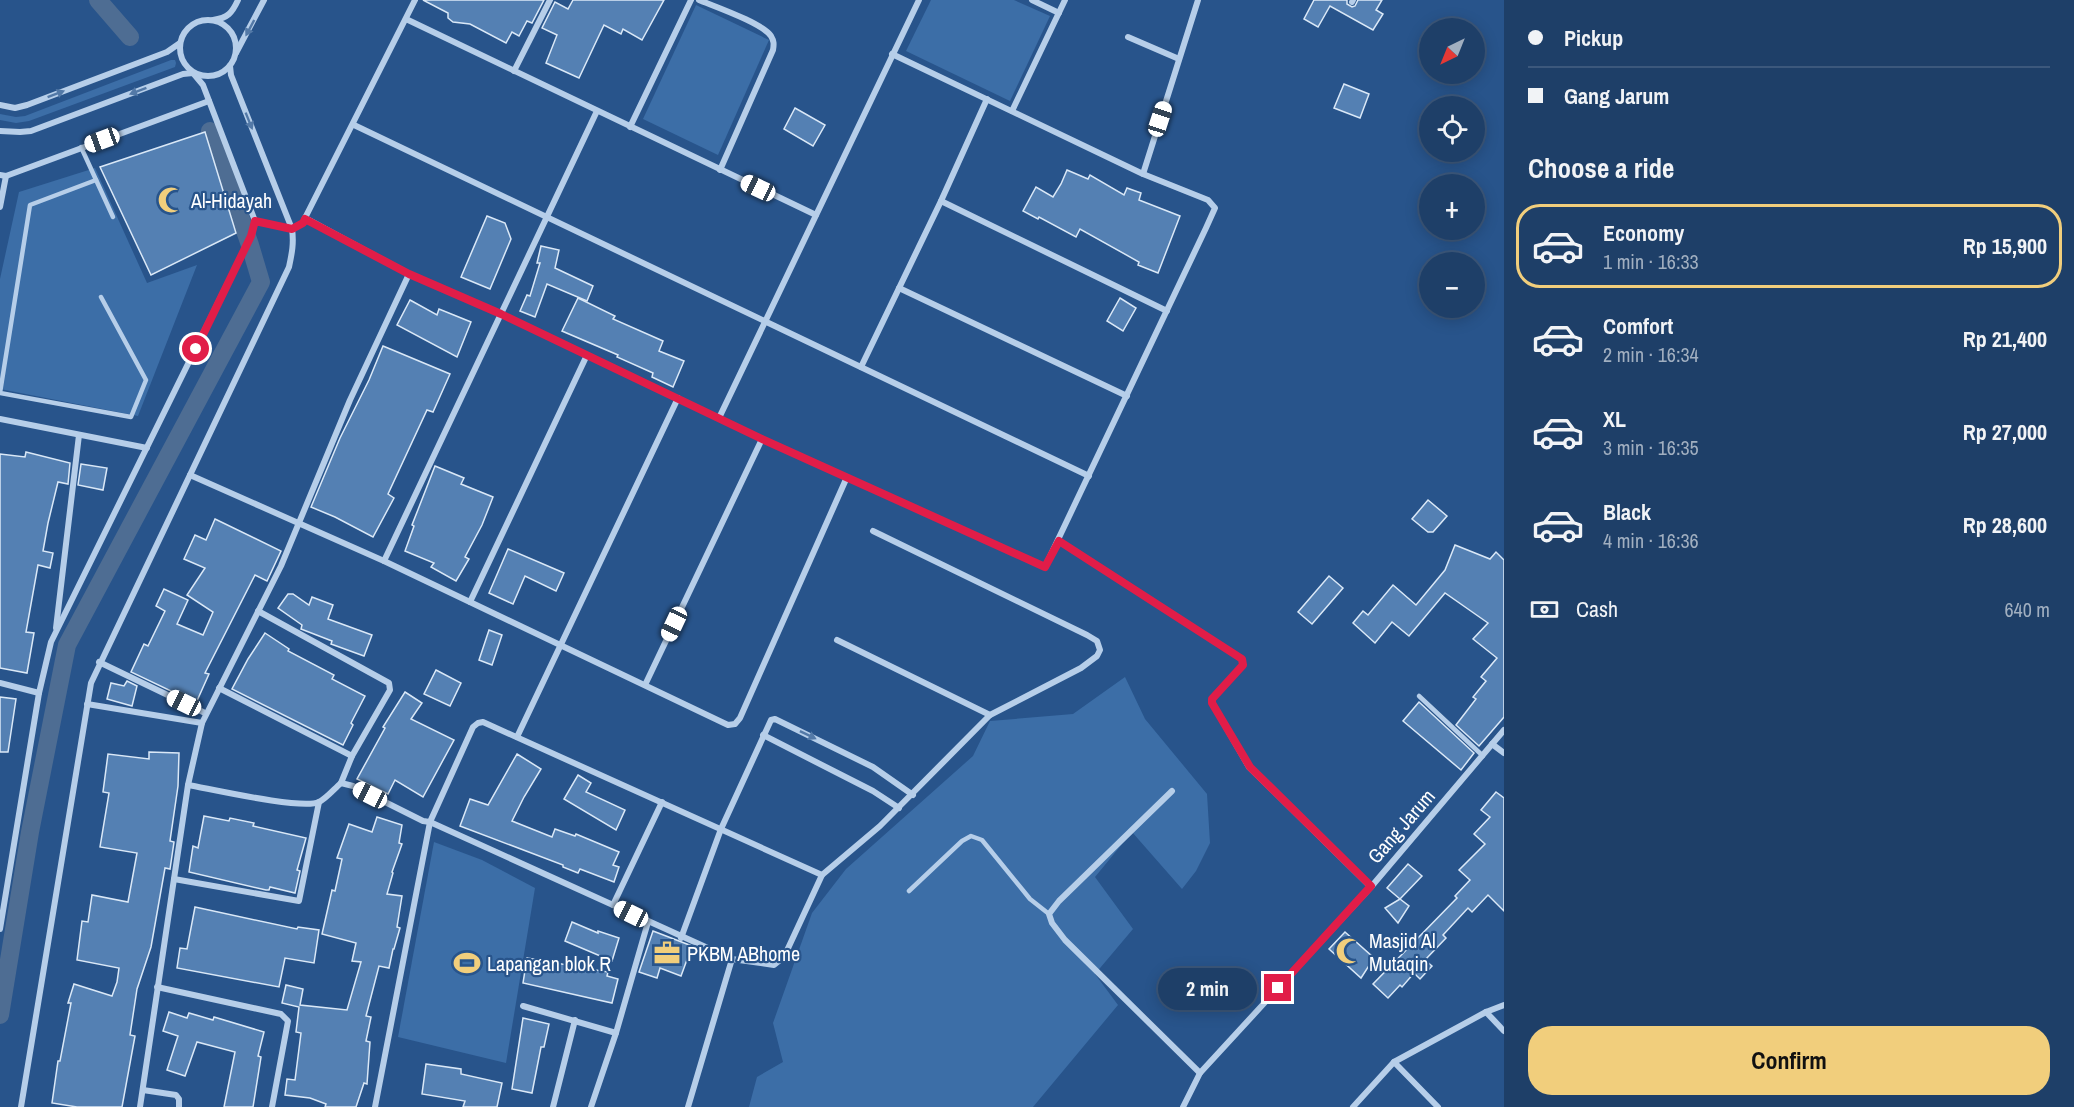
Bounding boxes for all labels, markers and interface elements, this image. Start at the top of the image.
north arrow [1419,18,1485,84]
map controls [1419,18,1485,318]
one-way arrow [245,19,254,36]
text: Pickup [1564,23,1623,53]
text: Gang Jarum [1564,81,1669,111]
one-way arrow [129,86,147,96]
one-way arrow [47,89,65,98]
button: locate [1419,96,1485,162]
car [1146,99,1174,139]
one-way arrow [245,112,255,130]
car [82,125,122,155]
text: Choose a ride [1528,150,1674,186]
car [738,172,778,204]
button: + [1419,174,1485,240]
mosque icon: Al-Hidayah [156,185,186,215]
place label: Al-Hidayah [190,187,272,214]
text: Economy [1603,218,1684,248]
icon: car [1531,219,1585,273]
text: Rp 15,900 [1963,231,2047,261]
text: 1 min · 16:33 [1603,248,1699,275]
button: − [1419,252,1485,318]
text: Comfort [1603,311,1673,341]
icon: car [1531,312,1585,366]
text: Rp 21,400 [1963,324,2047,354]
route start [182,335,209,362]
text: 2 min · 16:34 [1603,341,1699,368]
text: XL [1603,404,1626,434]
icon: car [1531,405,1585,459]
text: Rp 27,000 [1963,417,2047,447]
text: 3 min · 16:35 [1603,434,1699,461]
text: Black [1603,497,1651,527]
icon: car [1531,498,1585,552]
text: Rp 28,600 [1963,510,2047,540]
text: 4 min · 16:36 [1603,527,1699,554]
icon: cash [1528,593,1561,626]
text: Cash [1576,594,1618,624]
text: 640 m [2004,596,2050,623]
car [658,604,690,644]
car [164,687,204,719]
one-way arrow [799,731,816,740]
car [350,779,390,811]
street label: Gang Jarum [1361,783,1441,869]
car [611,898,651,930]
place label: Masjid Al Mutaqin [1369,927,1436,977]
mosque icon: Masjid Al Mutaqin [1334,936,1364,966]
office icon: PKBM ABhome [652,938,682,968]
place label: PKBM ABhome [687,940,800,967]
sports icon: Lapangan blok R [452,948,482,978]
place label: Lapangan blok R [487,950,611,977]
callout: 2 min [1158,967,1257,1009]
route end [1264,974,1291,1001]
text: 2 min [1186,975,1229,1002]
button: Confirm [1528,1026,2050,1095]

